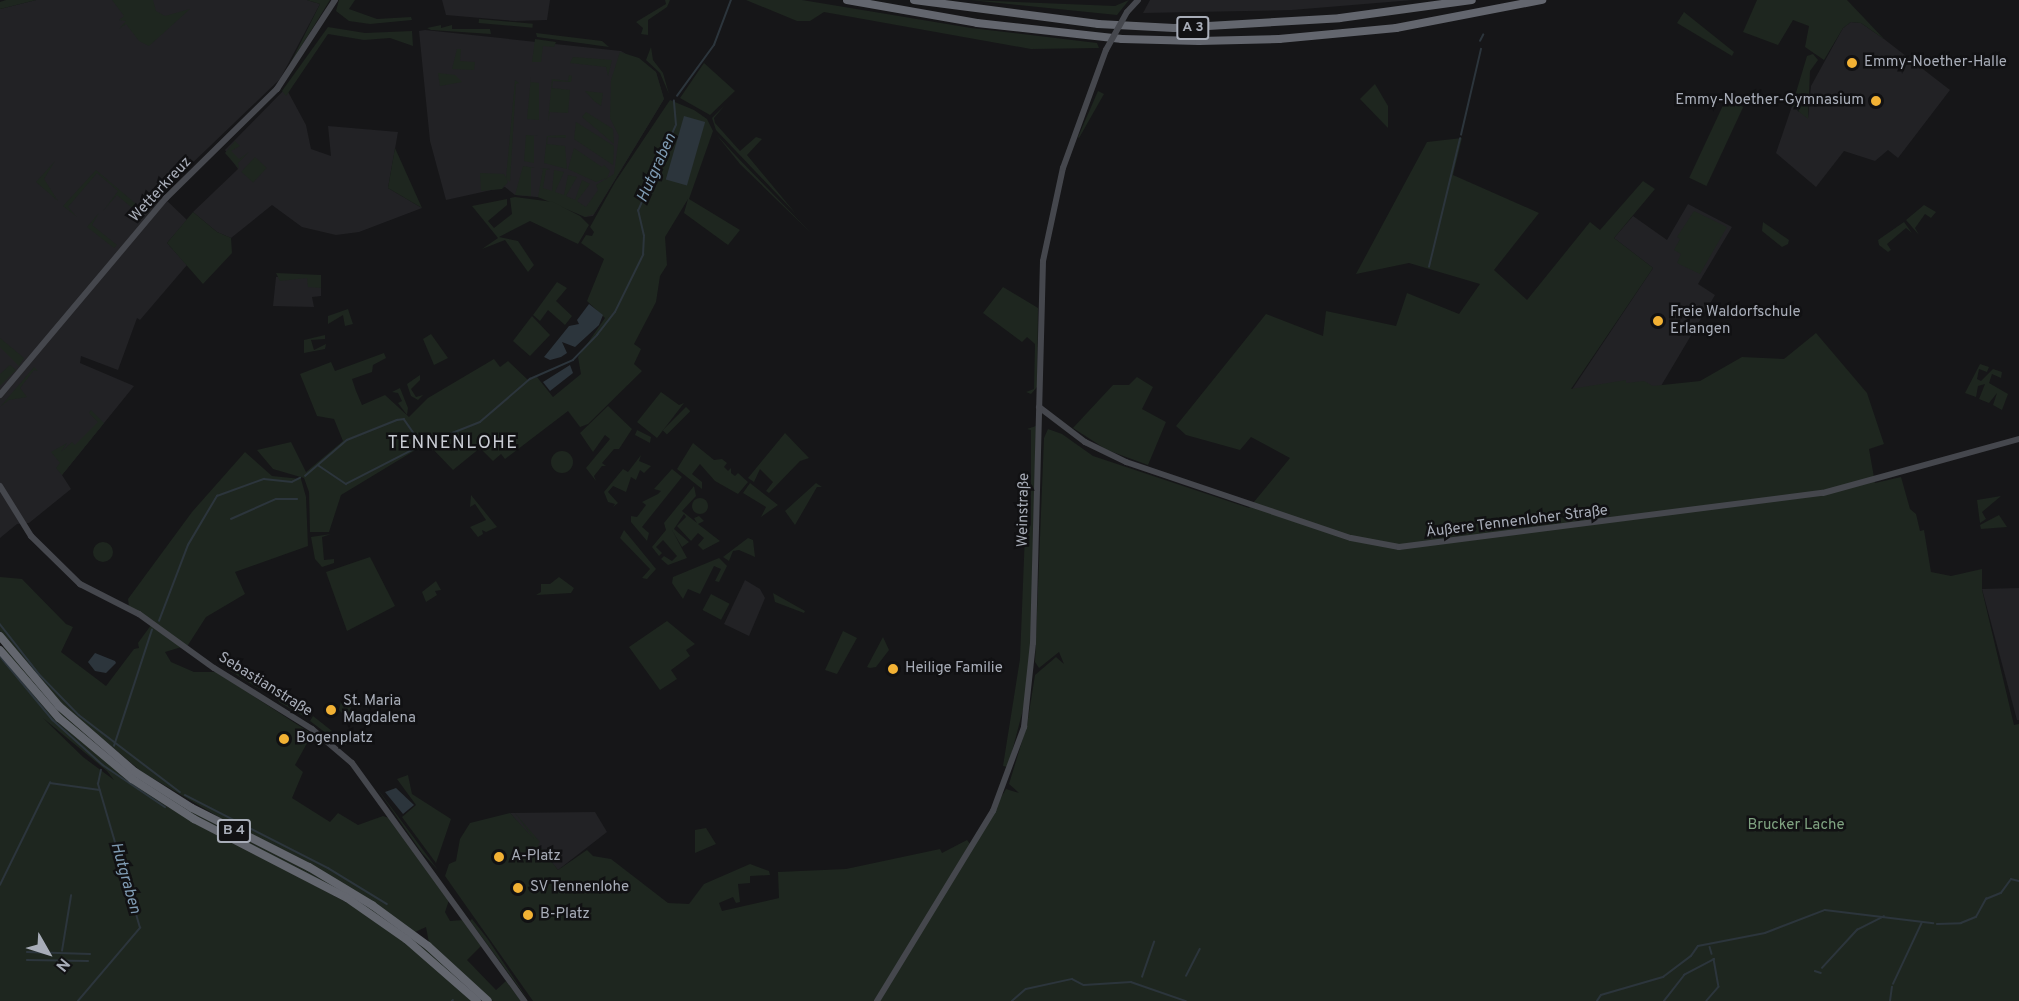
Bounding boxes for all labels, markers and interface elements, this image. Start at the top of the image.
road number: A 3 [1175,17,1211,39]
place label: Emmy-Noether-Halle [1864,54,2007,72]
marker: Emmy-Noether-Halle [1845,56,1859,70]
place label: Emmy-Noether-Gymnasium [1675,92,1864,110]
marker: Emmy-Noether-Gymnasium [1869,94,1883,108]
water label: Hutgraben [633,131,681,205]
street label: Wetterkreuz [126,154,196,226]
place label: Freie Waldorfschule Erlangen [1670,303,1801,338]
marker: Freie Waldorfschule Erlangen [1651,314,1665,328]
district label: TENNENLOHE [387,433,519,455]
street label: Weinstraße [1014,473,1034,547]
street label: Äußere Tennenloher Straße [1425,502,1609,542]
street label: Sebastianstraße [215,649,315,721]
place label: Heilige Familie [905,660,1003,678]
marker: Heilige Familie [886,662,900,676]
place label: St. Maria Magdalena [343,692,416,727]
marker: St. Maria Magdalena [324,703,338,717]
place label: Bogenplatz [296,730,373,748]
marker: Bogenplatz [277,732,291,746]
park label: Brucker Lache [1747,817,1845,835]
road number: B 4 [216,820,252,842]
water label: Hutgraben [106,840,144,916]
place label: A-Platz [511,848,561,866]
marker: A-Platz [492,850,506,864]
place label: SV Tennenlohe [530,879,630,897]
marker: SV Tennenlohe [511,881,525,895]
place label: B-Platz [540,906,590,924]
marker: B-Platz [521,908,535,922]
north arrow [18,923,78,983]
text: N [51,954,73,975]

